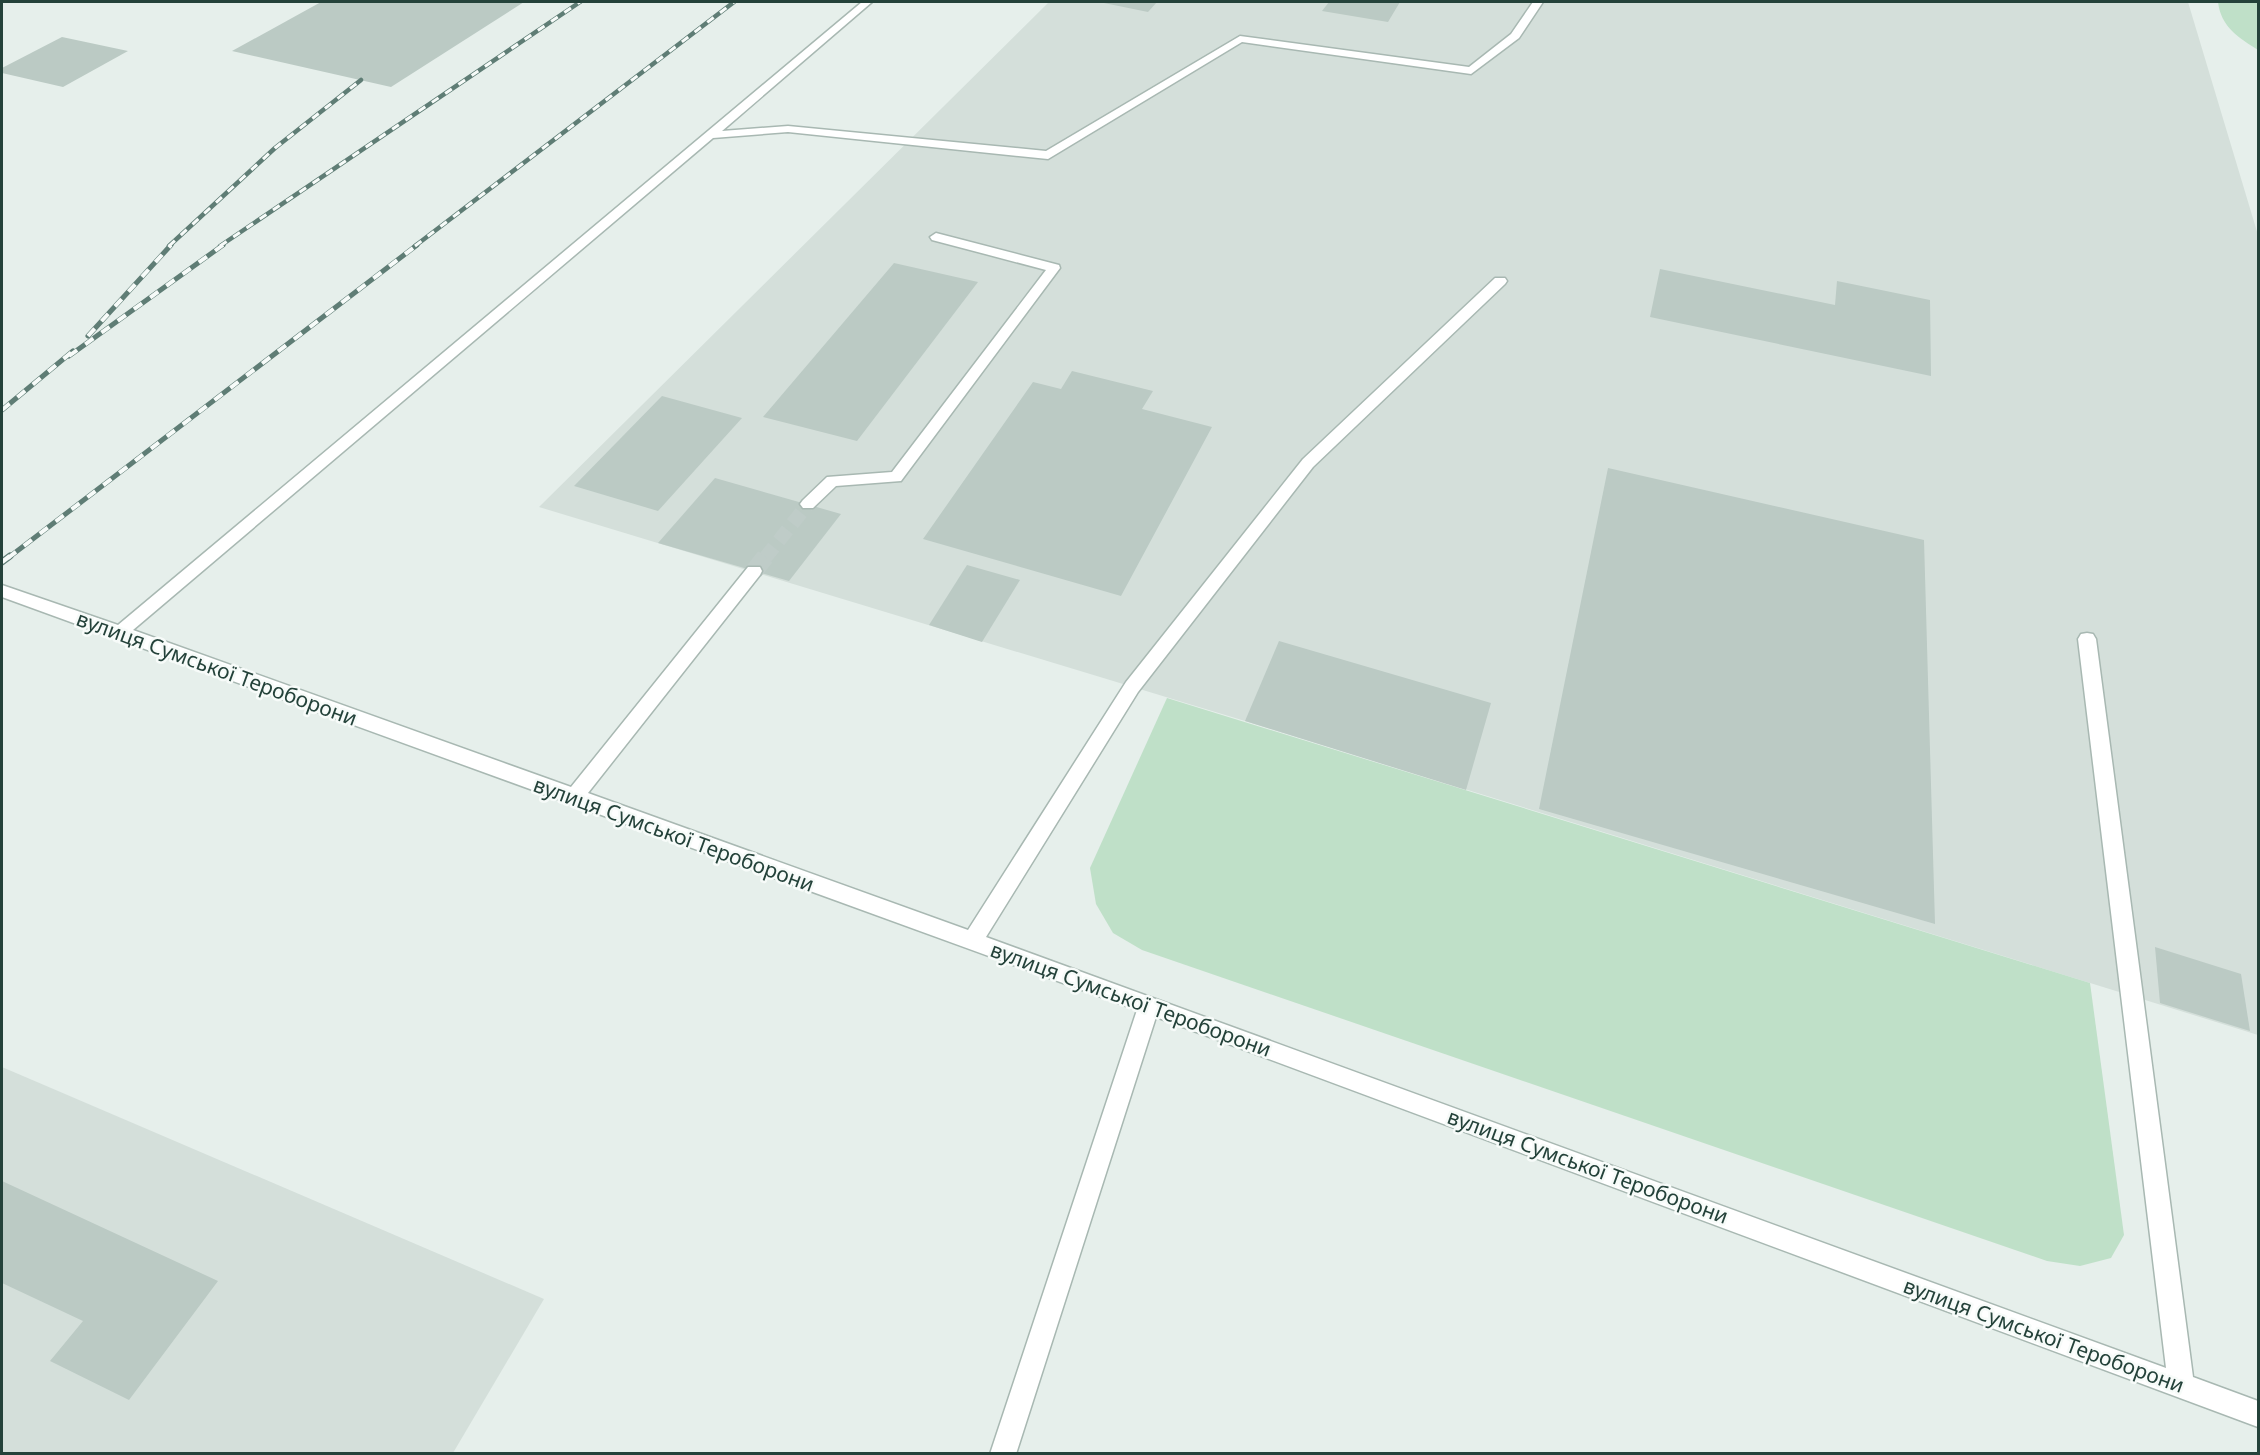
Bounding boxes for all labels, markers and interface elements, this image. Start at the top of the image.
street label: вулиця Сумської Тероборони [73,604,361,732]
street label: вулиця Сумської Тероборони [530,770,818,898]
street label: вулиця Сумської Тероборони [987,935,1275,1063]
street label: вулиця Сумської Тероборони [1444,1102,1732,1230]
street label: вулиця Сумської Тероборони [1900,1271,2188,1399]

